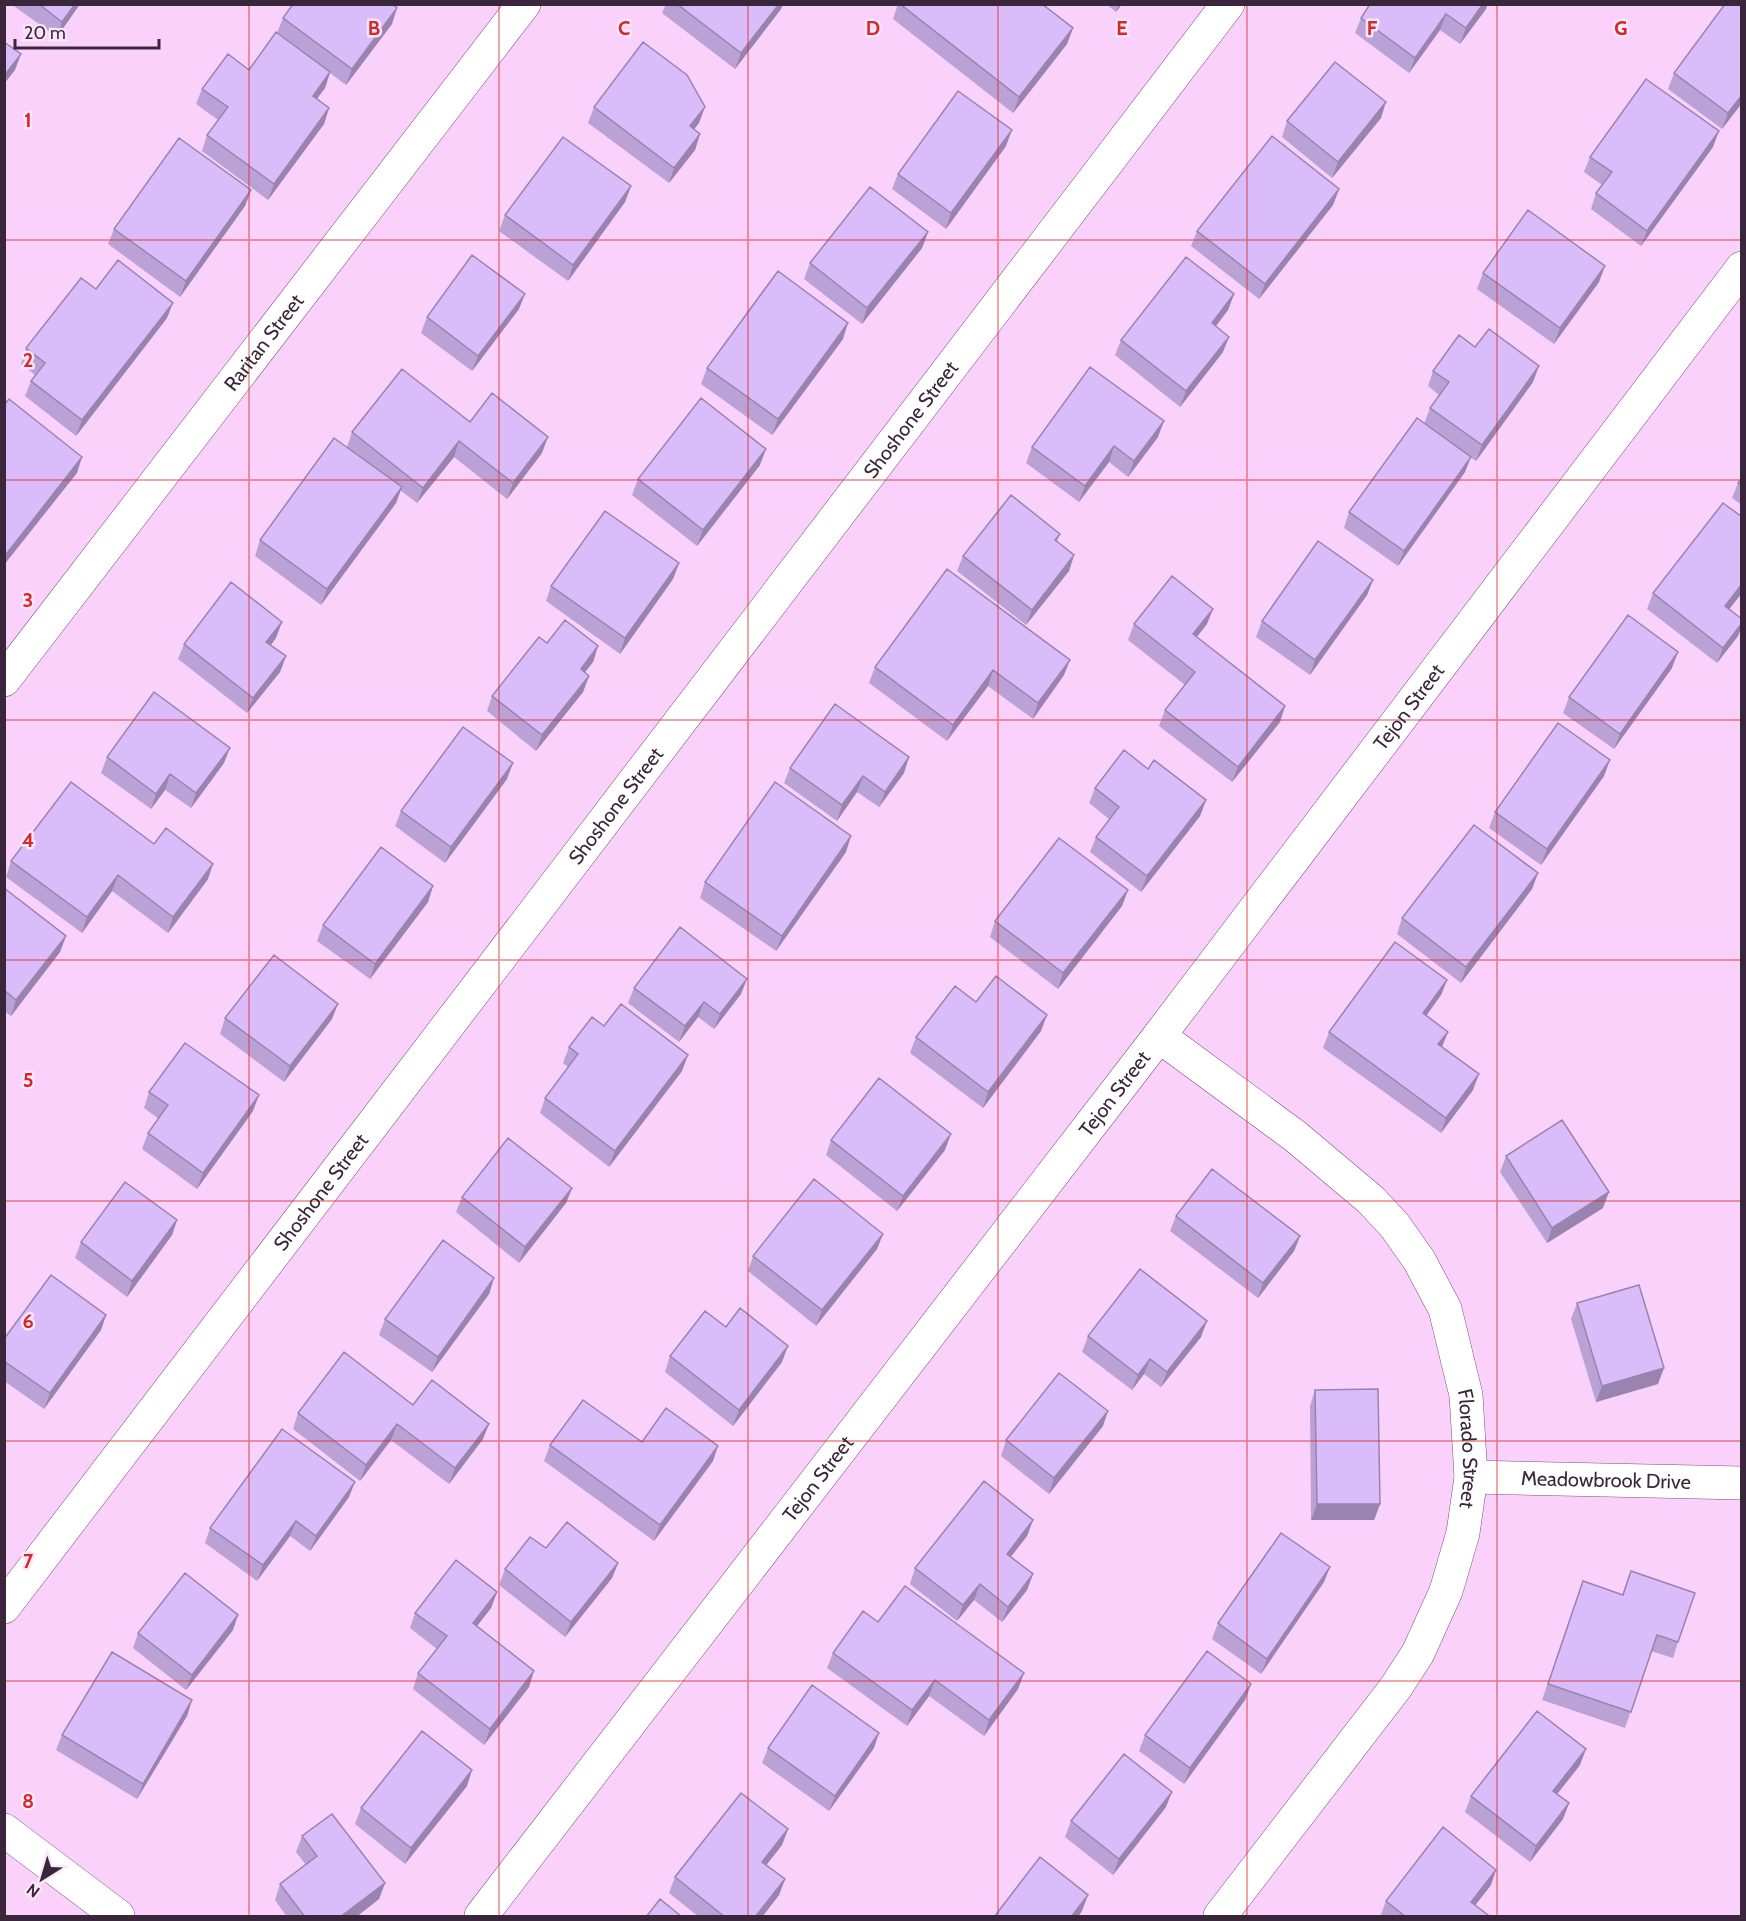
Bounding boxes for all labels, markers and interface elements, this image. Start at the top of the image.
scale bar [15,12,159,50]
text: B [368,16,380,40]
text: C [618,16,630,40]
text: D [866,16,880,40]
text: E [1116,16,1128,40]
text: F [1367,16,1378,40]
text: G [1614,16,1628,40]
text: 20 m [24,22,66,44]
text: 1 [24,108,32,132]
street label: Raritan Street [219,289,309,395]
text: 2 [23,348,33,372]
street label: Shoshone Street [858,356,963,483]
text: 3 [23,588,33,612]
street label: Tejon Street [1368,659,1449,755]
street label: Shoshone Street [563,742,668,869]
text: 4 [22,828,34,852]
street label: Tejon Street [1074,1046,1155,1141]
text: 5 [23,1068,33,1092]
street label: Shoshone Street [268,1129,373,1255]
text: 6 [22,1309,34,1333]
street label: Florado Street [1453,1386,1483,1510]
street label: Tejon Street [777,1431,859,1526]
street label: Meadowbrook Drive [1521,1466,1691,1494]
text: 7 [23,1549,34,1573]
text: 8 [22,1789,34,1813]
north arrow [12,1849,72,1909]
text: N [23,1880,44,1902]

